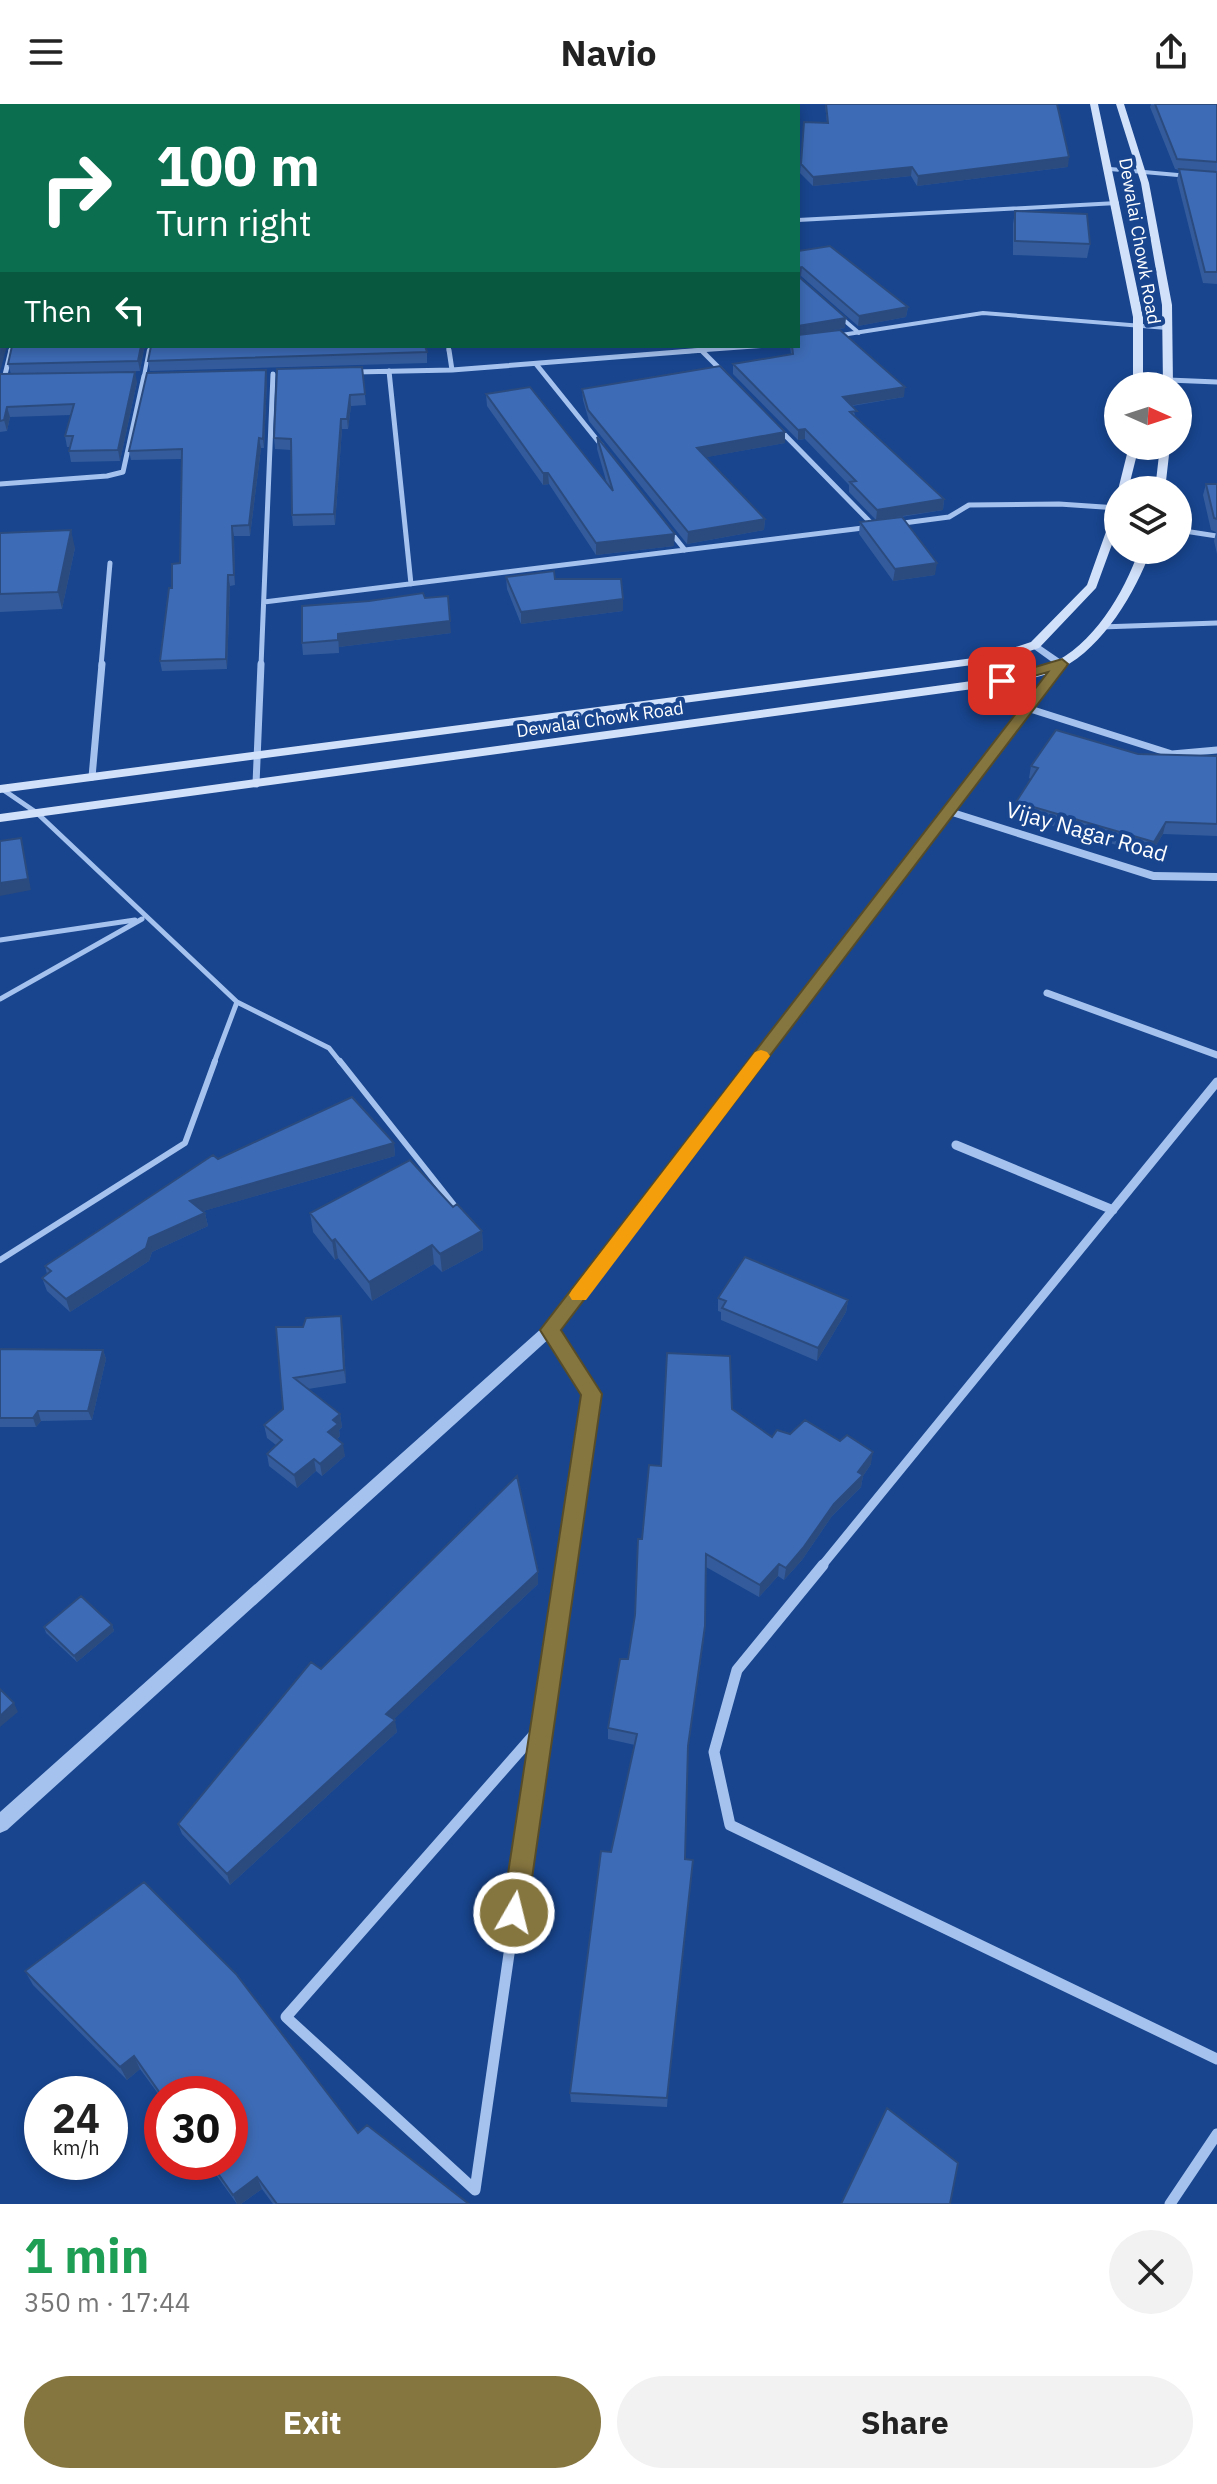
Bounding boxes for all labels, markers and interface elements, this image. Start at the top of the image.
text: Navio [560,29,657,76]
icon: menu [24,30,68,74]
icon: share [1149,30,1193,74]
text: 100 m [156,129,320,201]
icon: right [24,136,128,240]
street label: Dewalai Chowk Road [1114,156,1166,326]
text: Turn right [156,199,312,246]
icon: left [108,288,152,332]
text: Then [24,291,92,330]
north arrow [1104,372,1192,460]
map controls [1104,372,1192,564]
button: layers [1104,476,1192,564]
pin [968,647,1036,715]
icon: arrive [980,659,1024,703]
street label: Dewalai Chowk Road [515,696,685,742]
street label: Vijay Nagar Road [1003,794,1171,868]
position arrow [472,1871,556,1955]
speed limit sign: 30 [144,2076,248,2180]
text: 24 [52,2092,100,2144]
text: km/h [52,2134,100,2161]
text: 1 min [24,2224,149,2286]
button: close [1109,2230,1193,2314]
text: 350 m · 17:44 [24,2285,190,2319]
button: Exit [24,2376,601,2468]
button: Share [617,2376,1193,2468]

